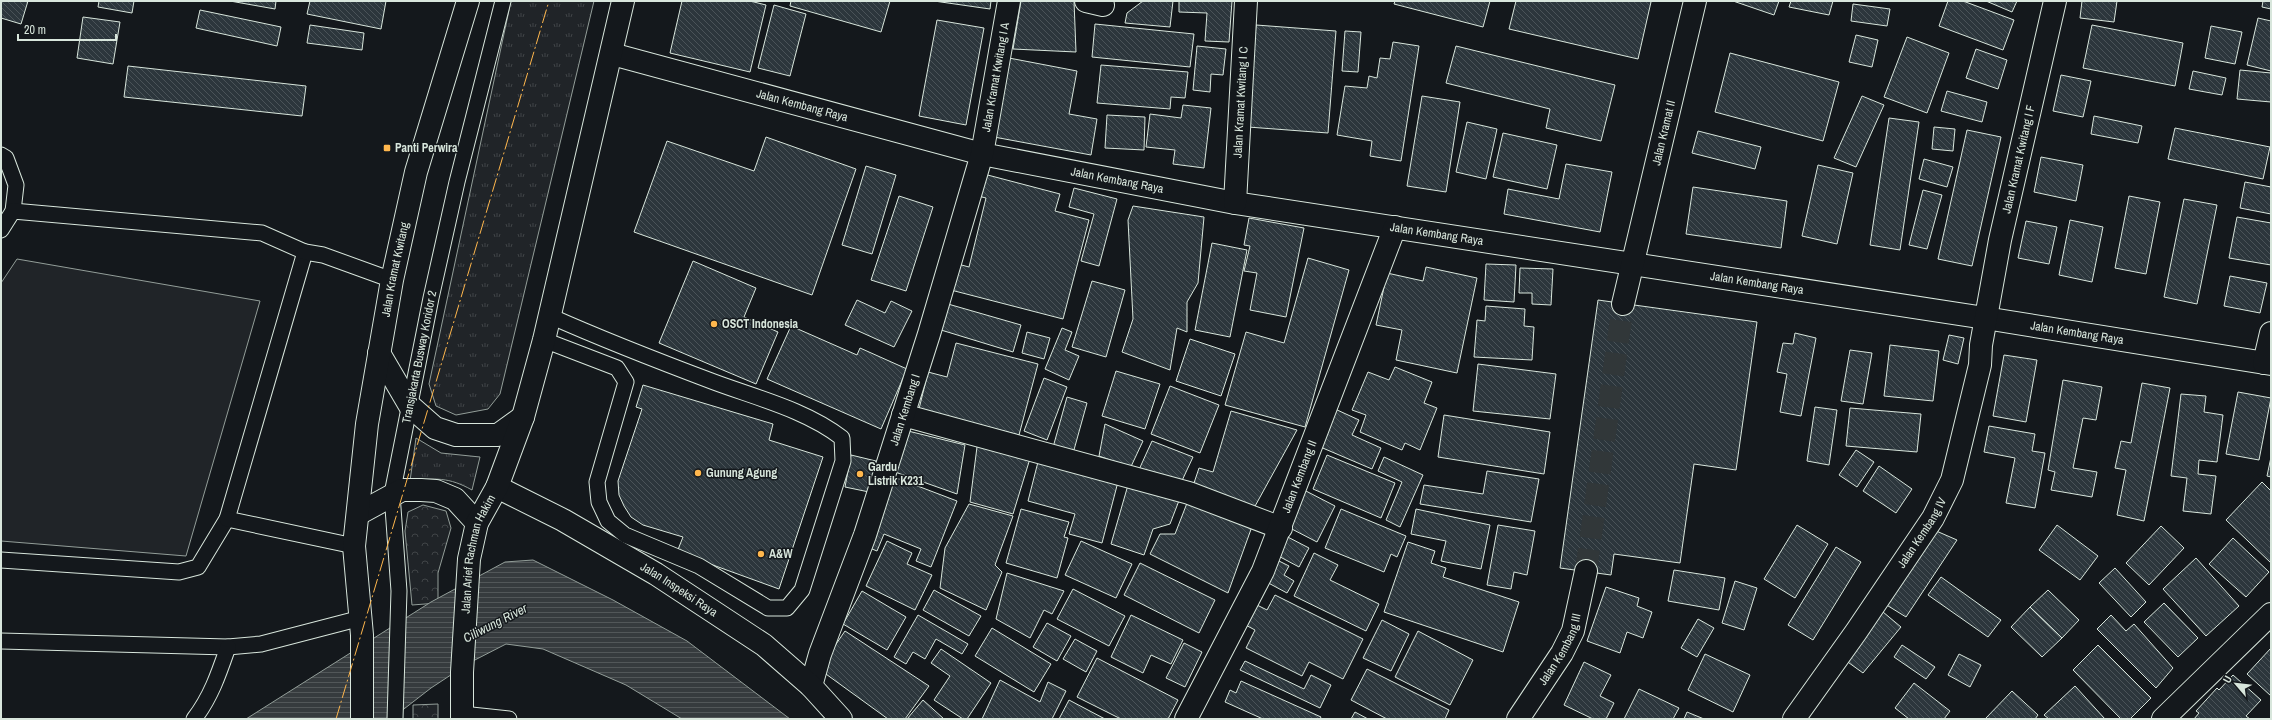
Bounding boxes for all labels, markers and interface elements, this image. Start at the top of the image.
scale bar [18,16,116,42]
street label: Jalan Kramat Kwitang I A [978,21,1013,133]
text: 20 m [24,22,46,38]
street label: Jalan Kramat Kwitang I C [1229,46,1252,158]
street label: Jalan Kembang Raya [755,85,850,126]
street label: Jalan Kramat II [1648,99,1679,167]
street label: Jalan Kramat Kwitang I F [1998,103,2039,215]
place label: Panti Perwira [395,140,458,156]
marker: Panti Perwira [382,143,392,153]
street label: Jalan Kembang Raya [1069,163,1166,197]
street label: Jalan Kembang Raya [1389,219,1485,249]
street label: Jalan Kramat Kwitang [378,220,413,318]
street label: Jalan Kembang Raya [1709,268,1805,298]
street label: Transjakarta Busway Koridor 2 [398,289,440,425]
place label: OSCT Indonesia [722,316,799,332]
street label: Jalan Kembang Raya [2029,317,2125,348]
marker: OSCT Indonesia [709,319,719,329]
street label: Jalan Kembang I [886,372,924,447]
street label: Jalan Kembang II [1278,438,1320,515]
place label: Gardu Listrik K231 [868,459,924,489]
place label: Gunung Agung [706,465,777,481]
marker: Gunung Agung [693,468,703,478]
marker: Gardu Listrik K231 [855,469,865,479]
street label: Jalan Arief Rachman Hakim [458,492,499,614]
street label: Jalan Kembang IV [1894,494,1950,571]
place label: A&W [769,546,793,562]
marker: A&W [756,549,766,559]
street label: Jalan Inspeksi Raya [638,559,721,621]
water label: Ciliwung River [460,599,530,646]
street label: Jalan Kembang III [1535,612,1585,688]
north arrow [2216,664,2256,704]
text: U [2219,673,2235,685]

